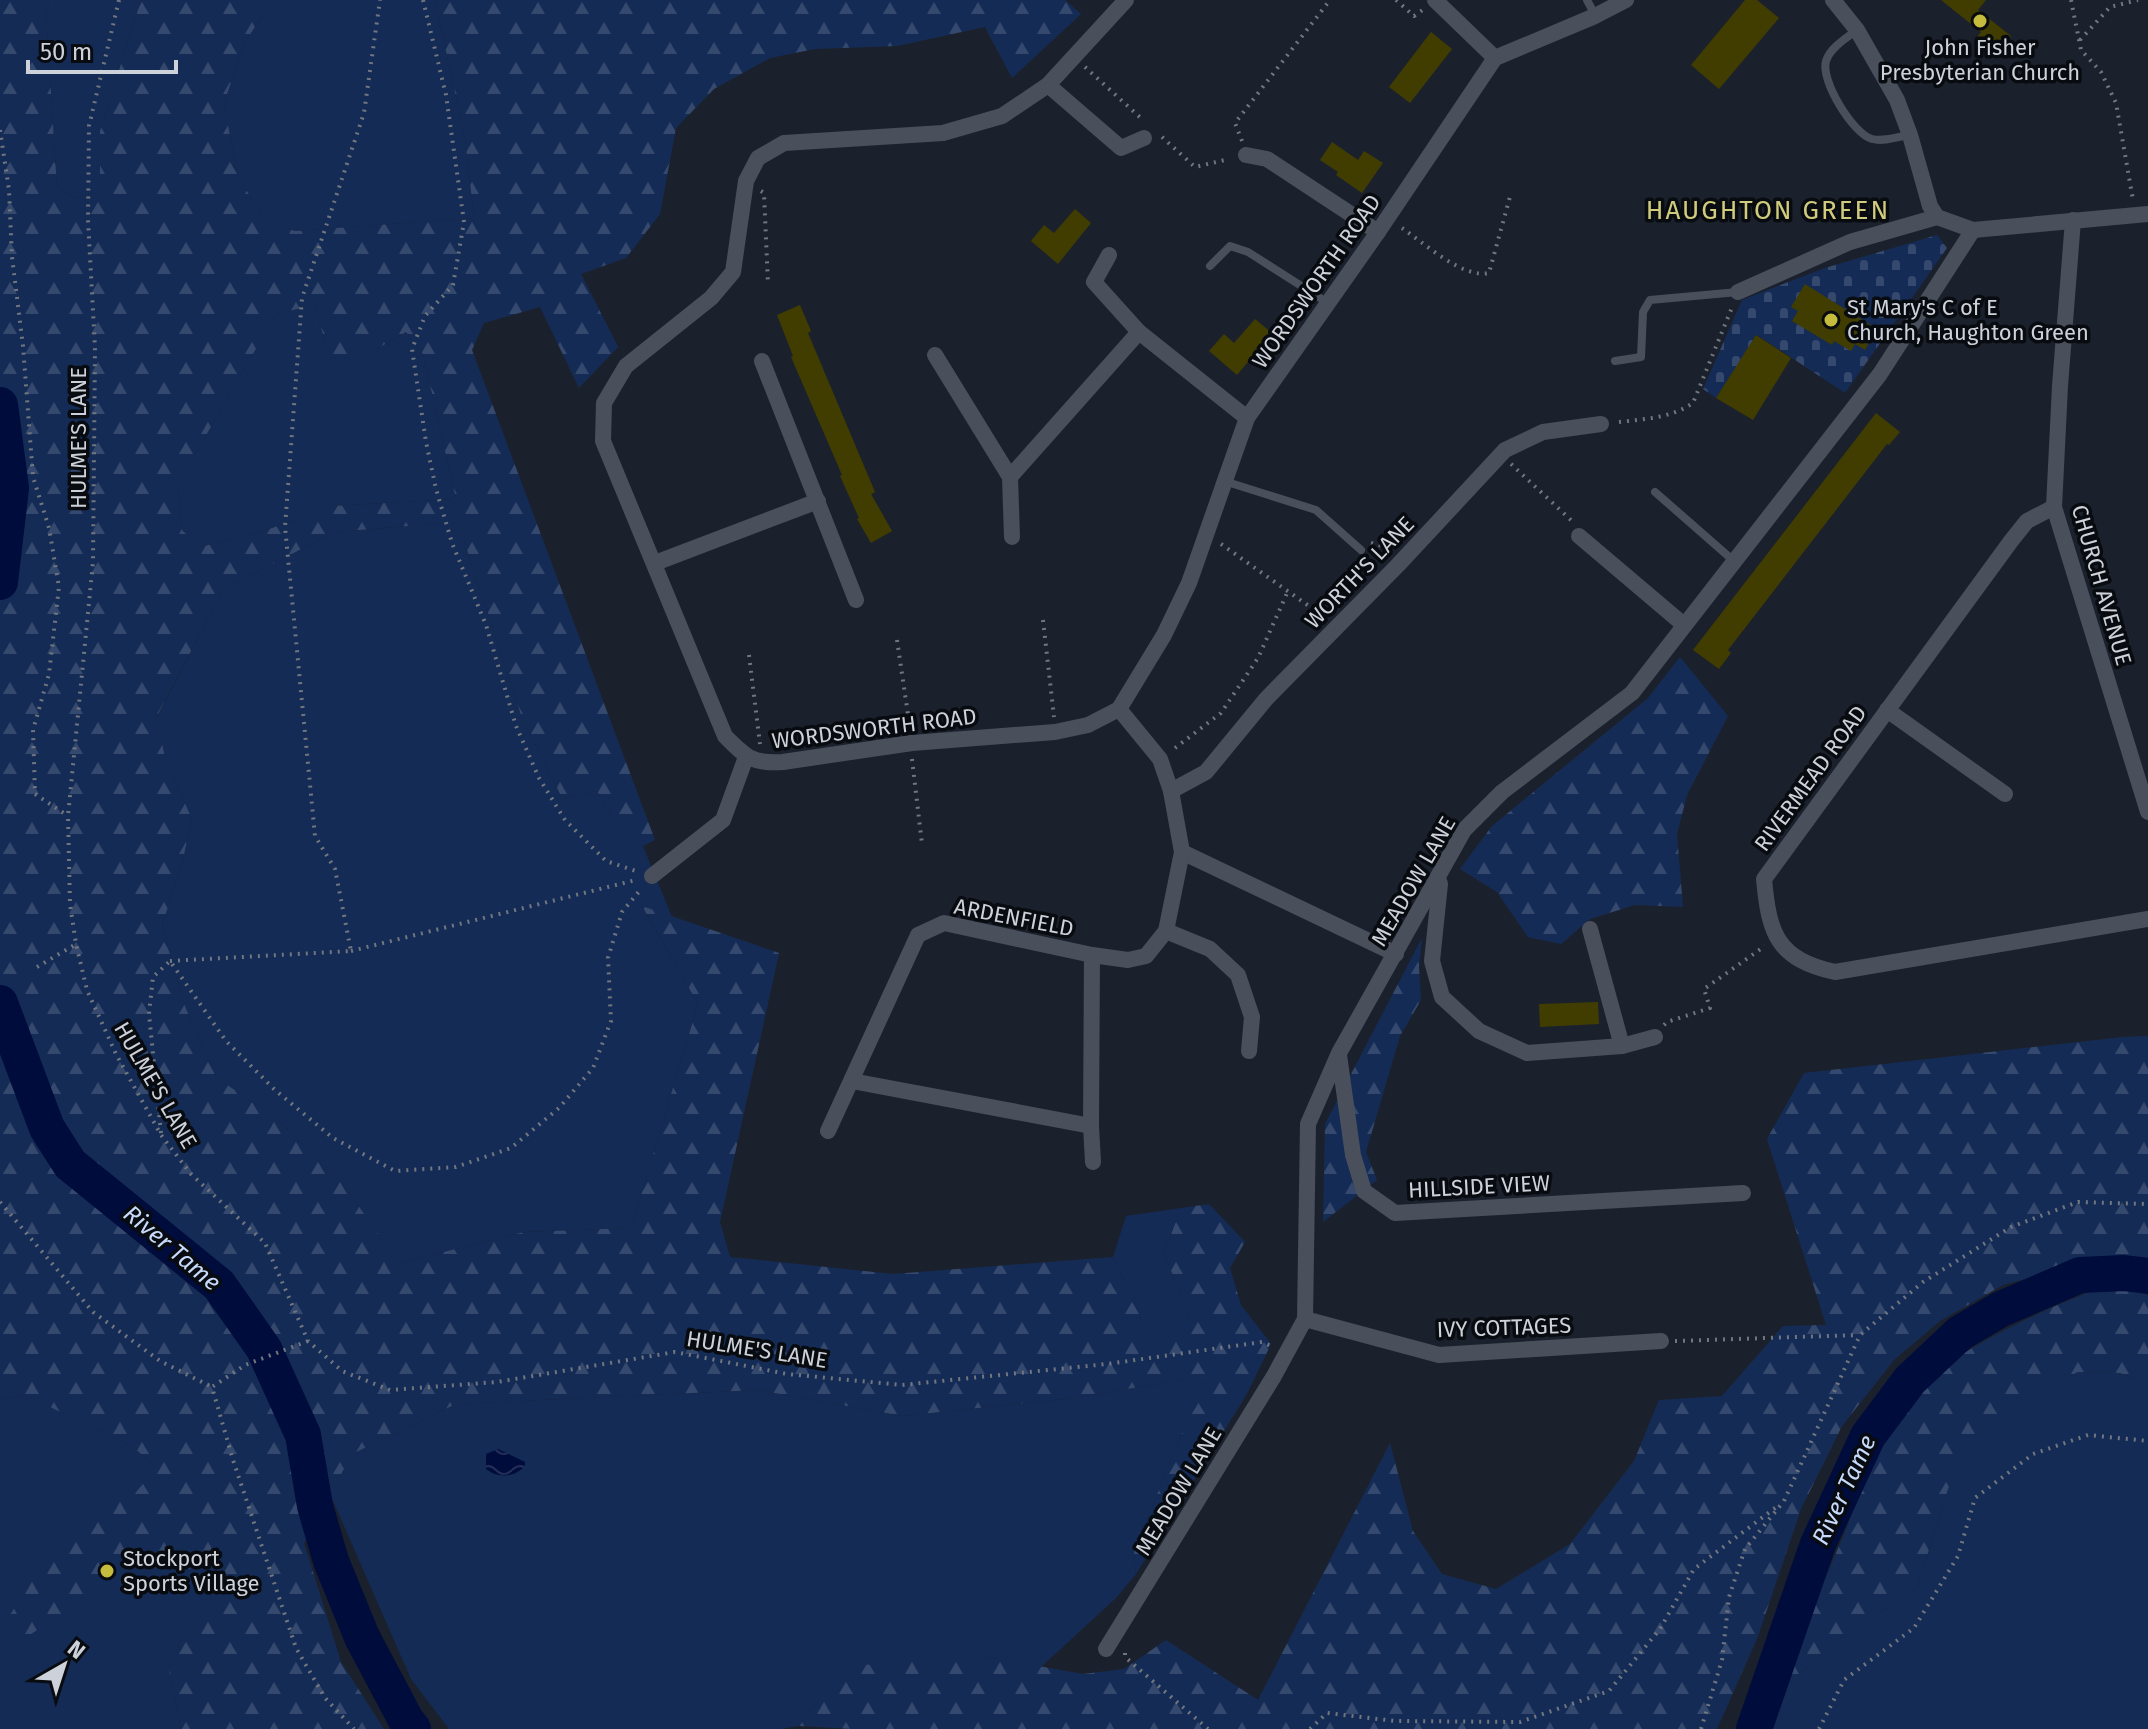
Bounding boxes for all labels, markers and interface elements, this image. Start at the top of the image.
marker: John Fisher Presbyterian Church [1971,12,1989,30]
scale bar [28,24,176,74]
place label: John Fisher Presbyterian Church [1880,34,2080,86]
text: 50 m [40,38,92,66]
street label: WORDSWORTH ROAD [1246,189,1387,373]
district label: HAUGHTON GREEN [1646,195,1890,226]
place label: St Mary's C of E Church, Haughton Green [1847,294,2089,346]
marker: St Mary's C of E Church, Haughton Green [1822,311,1840,329]
street label: HULME'S LANE [65,367,92,509]
street label: CHURCH AVENUE [2066,502,2137,669]
street label: WORTH'S LANE [1299,511,1420,634]
street label: RIVERMEAD ROAD [1748,700,1872,856]
street label: WORDSWORTH ROAD [770,703,978,754]
street label: MEADOW LANE [1365,812,1461,951]
street label: ARDENFIELD [952,893,1076,942]
street label: HULME'S LANE [108,1017,203,1154]
street label: HILLSIDE VIEW [1407,1169,1551,1204]
water label: River Tame [118,1199,226,1297]
street label: IVY COTTAGES [1436,1312,1572,1343]
street label: HULME'S LANE [685,1325,829,1374]
street label: MEADOW LANE [1129,1422,1227,1560]
water label: River Tame [1806,1431,1882,1549]
place label: Stockport Sports Village [123,1545,260,1597]
marker: Stockport Sports Village [98,1562,116,1580]
north arrow [24,1625,104,1705]
text: N [62,1635,90,1665]

